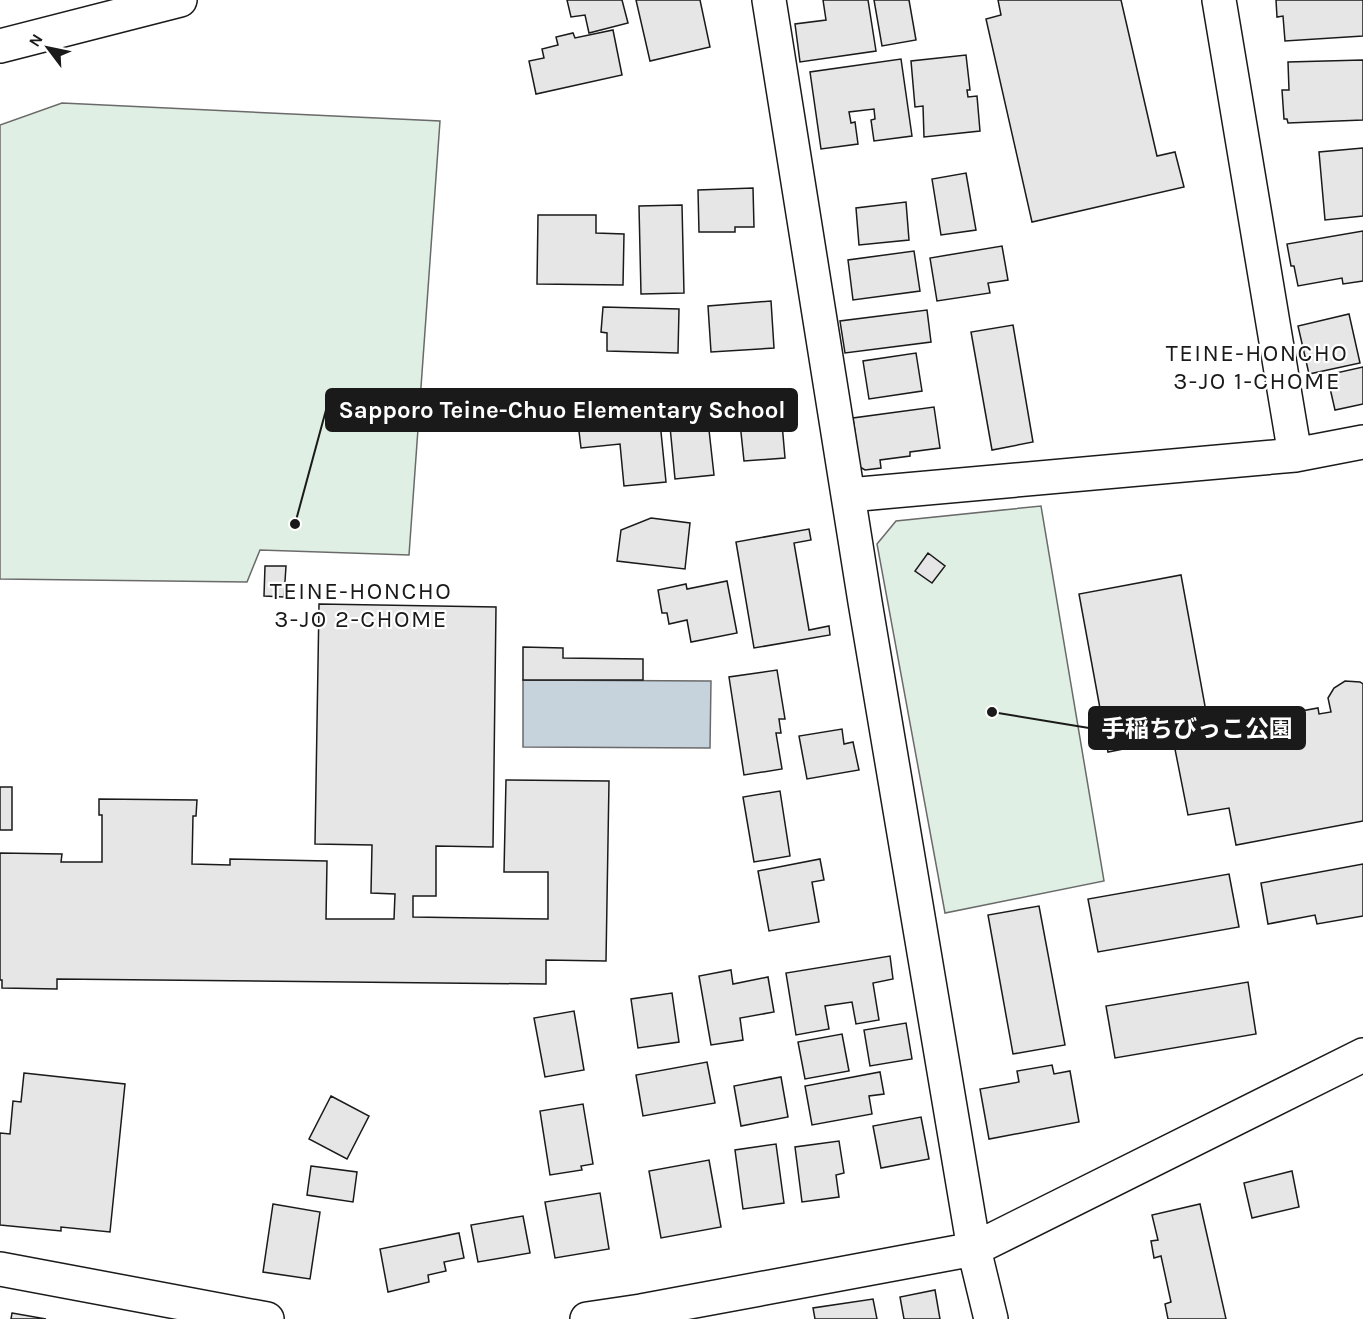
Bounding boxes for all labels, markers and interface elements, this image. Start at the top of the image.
north arrow [18,18,78,78]
text: N [25,30,47,50]
district label: TEINE-HONCHO 3-JO 1-CHOME [1166,339,1348,395]
callout: Sapporo Teine-Chuo Elementary School [326,389,797,431]
text: Sapporo Teine-Chuo Elementary School [338,396,786,424]
district label: TEINE-HONCHO 3-JO 2-CHOME [270,577,452,633]
callout: 手稲ちびっこ公園 [1089,707,1305,749]
text: 手稲ちびっこ公園 [1101,715,1293,743]

